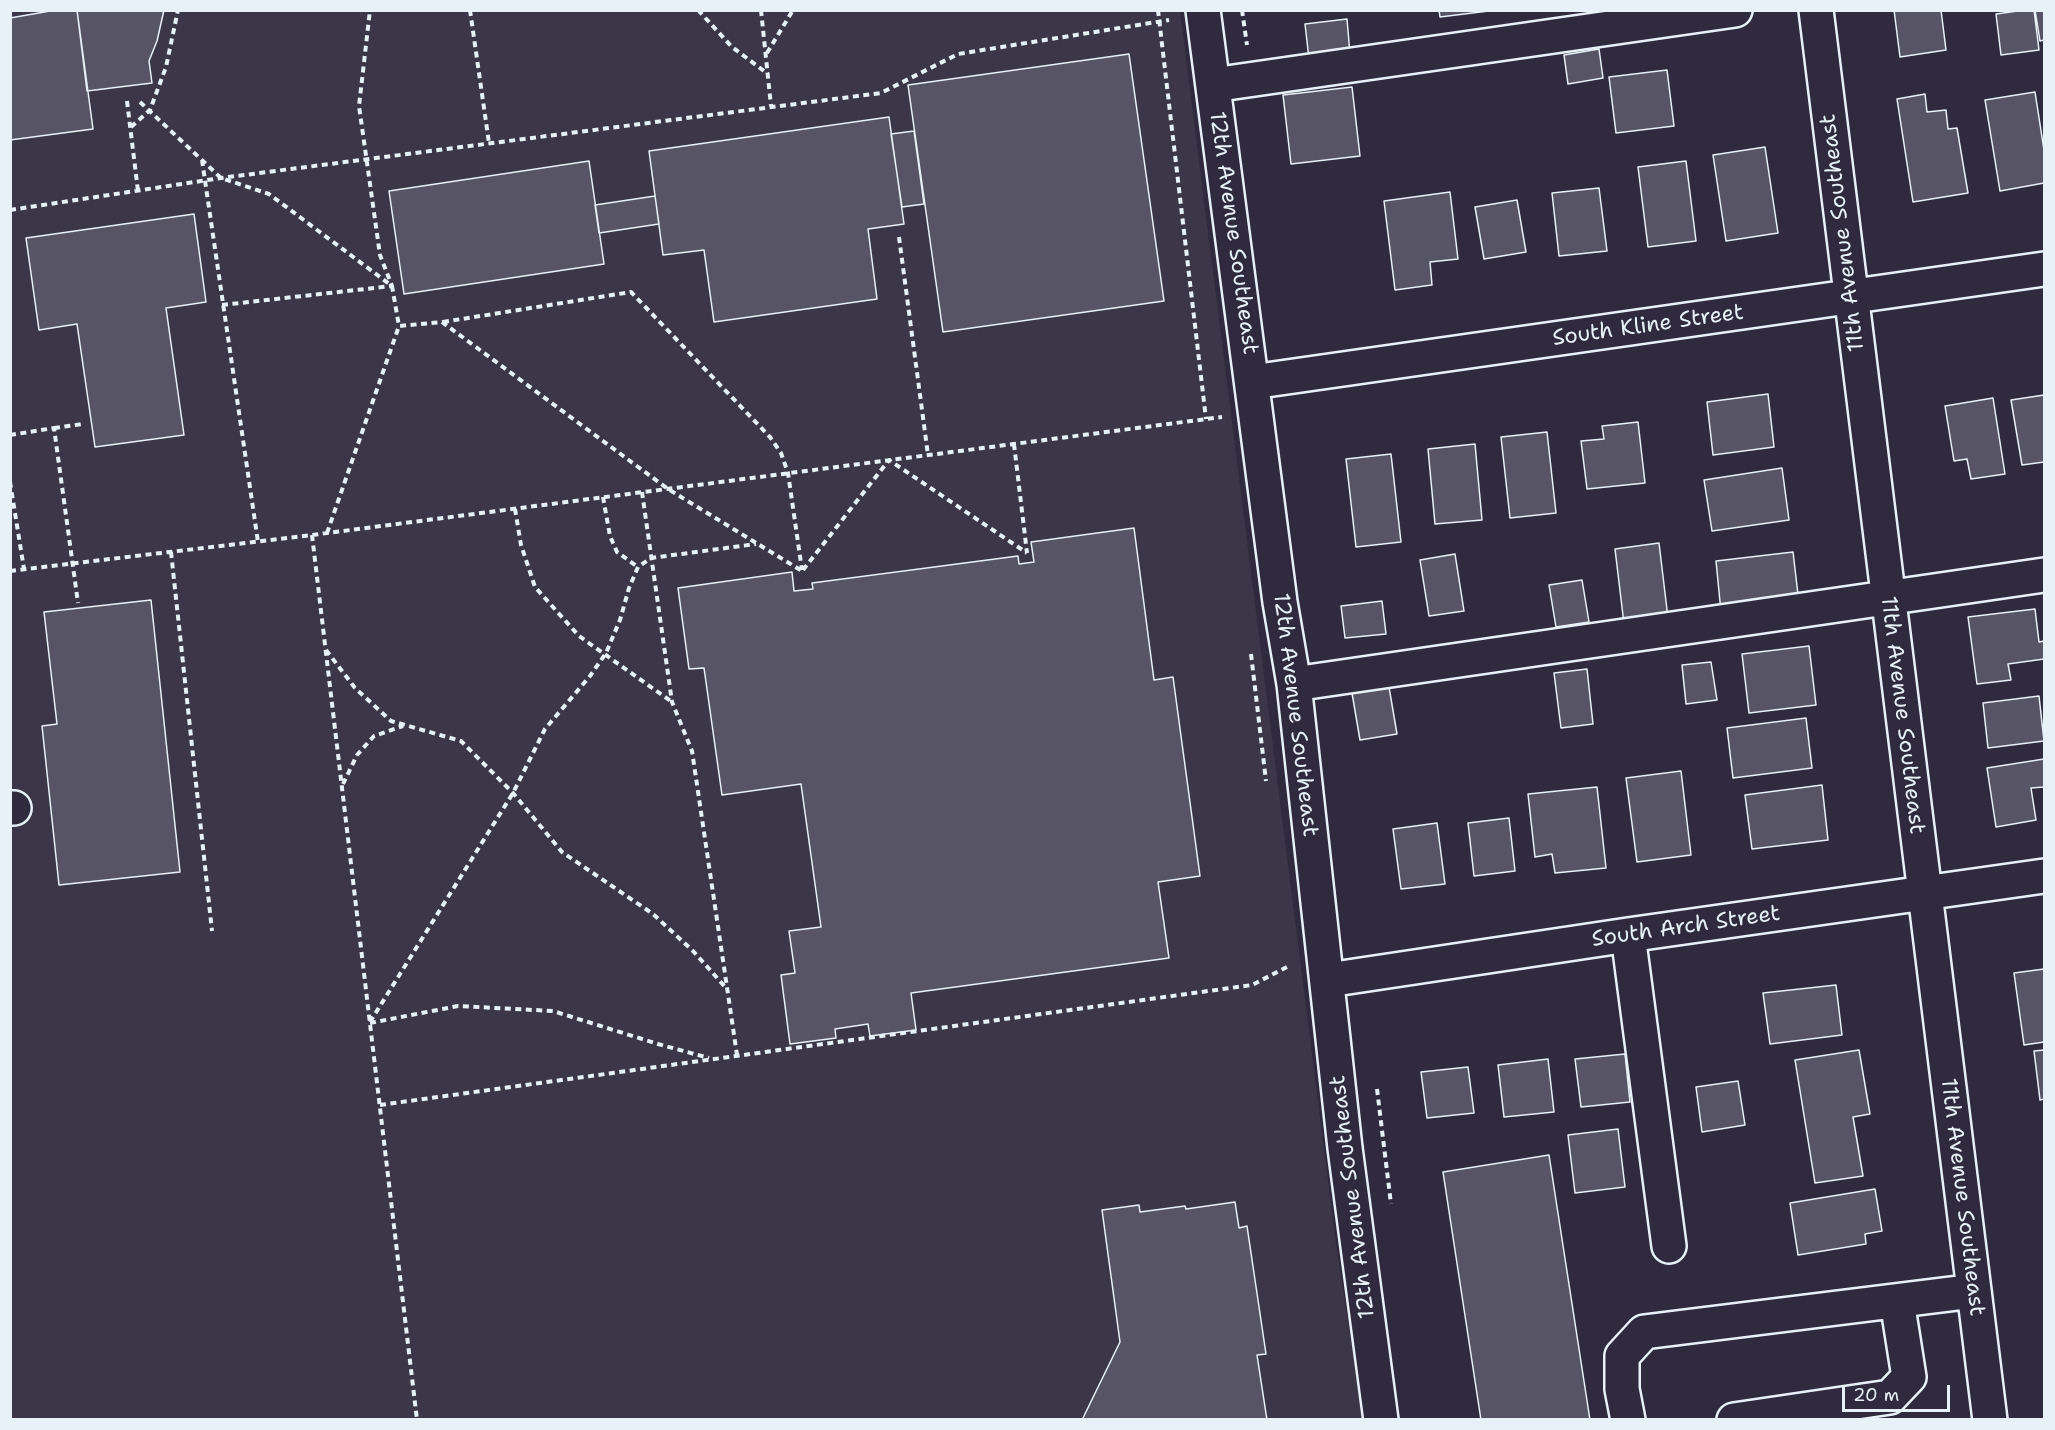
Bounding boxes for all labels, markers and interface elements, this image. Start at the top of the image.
street label: 12th Avenue Southeast [1203,110,1263,356]
street label: 11th Avenue Southeast [1815,113,1871,353]
street label: South Kline Street [1551,300,1745,352]
street label: 12th Avenue Southeast [1267,592,1323,838]
street label: 11th Avenue Southeast [1874,595,1930,835]
street label: South Arch Street [1590,901,1782,953]
street label: 12th Avenue Southeast [1325,1074,1381,1320]
street label: 11th Avenue Southeast [1934,1077,1990,1317]
scale bar [1845,1373,1953,1411]
text: 20 m [1853,1383,1899,1407]

